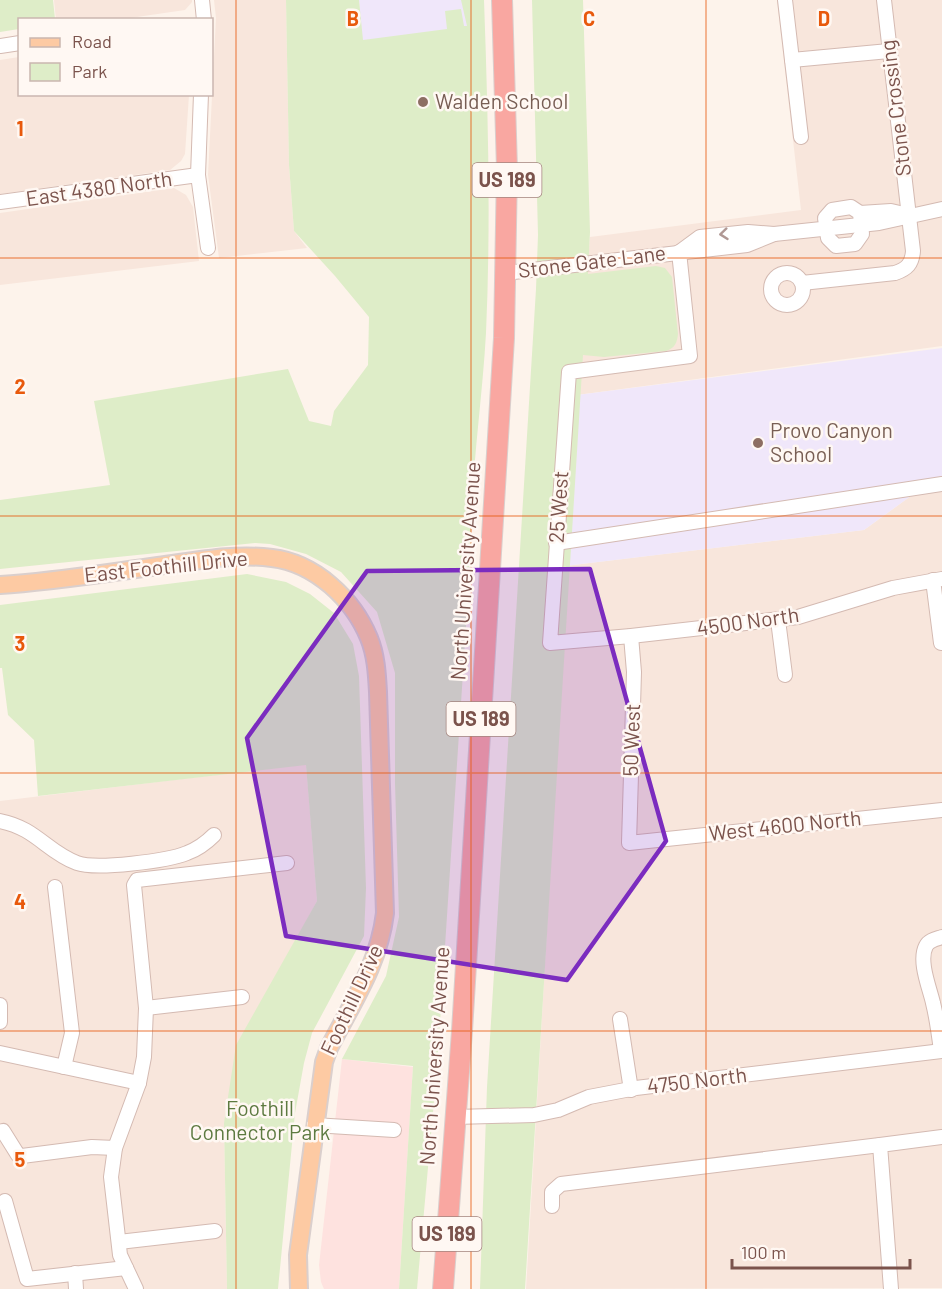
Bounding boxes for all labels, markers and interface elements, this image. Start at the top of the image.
text: B [347,6,359,30]
text: C [583,6,595,30]
text: D [818,6,830,30]
legend [18,18,213,96]
text: Road [72,30,112,52]
street label: Stone Crossing [874,39,915,178]
text: Park [72,60,107,82]
place label: Walden School [435,88,568,113]
marker: Walden School [416,95,430,109]
text: 1 [16,116,24,140]
road number: US 189 [472,163,542,197]
street label: East 4380 North [24,165,173,210]
one-way arrow [720,227,729,240]
street label: Stone Gate Lane [516,239,667,282]
text: 2 [14,374,26,398]
place label: Provo Canyon School [770,417,893,466]
marker: Provo Canyon School [751,436,765,450]
street label: North University Avenue [444,461,485,681]
street label: 25 West [543,470,572,544]
street label: East Foothill Drive [83,544,249,587]
street label: 4500 North [695,601,800,640]
text: 3 [15,631,25,655]
road number: US 189 [446,702,516,736]
street label: 50 West [617,703,644,777]
street label: West 4600 North [707,804,862,845]
text: 4 [14,889,26,913]
street label: Foothill Drive [314,940,387,1058]
street label: North University Avenue [413,946,454,1166]
street label: 4750 North [646,1061,748,1098]
park label: Foothill Connector Park [190,1095,330,1144]
text: 5 [15,1147,26,1171]
road number: US 189 [412,1217,482,1251]
scale bar [732,1232,910,1270]
text: 100 m [741,1241,786,1263]

